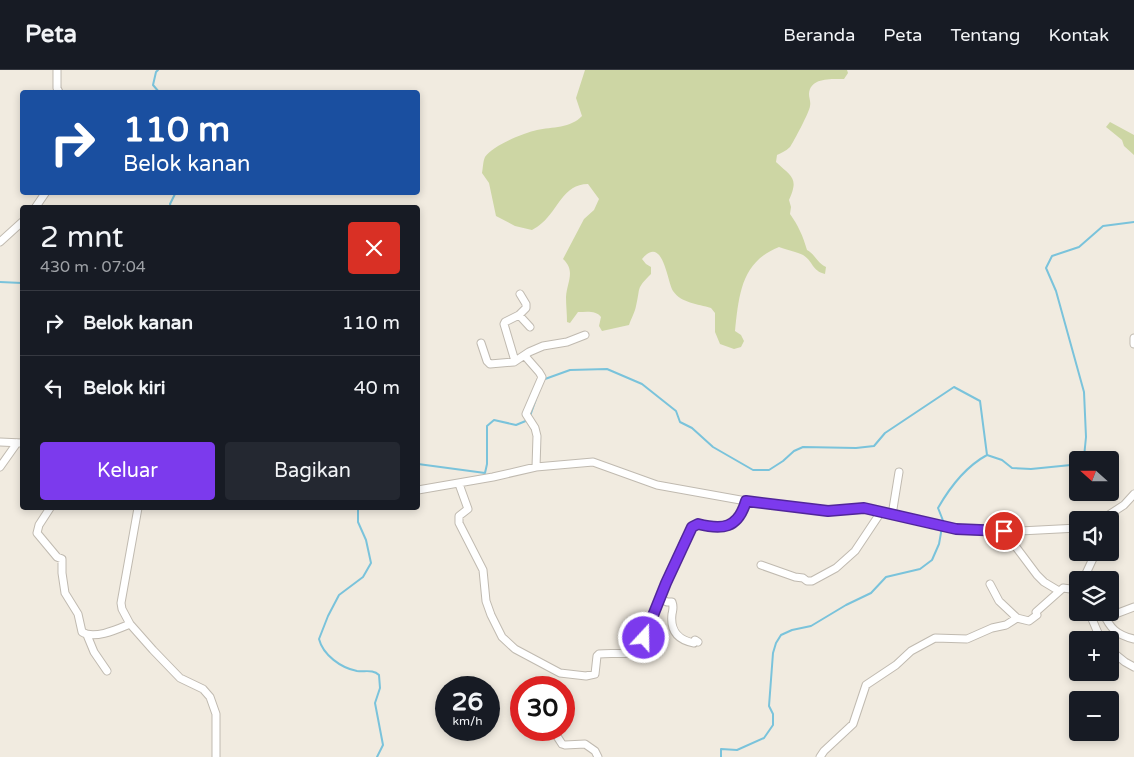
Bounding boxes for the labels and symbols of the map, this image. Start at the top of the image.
north arrow [1069,451,1119,501]
pin [983,510,1025,552]
position arrow [617,611,669,663]
speed limit sign: 30 [510,676,575,741]

